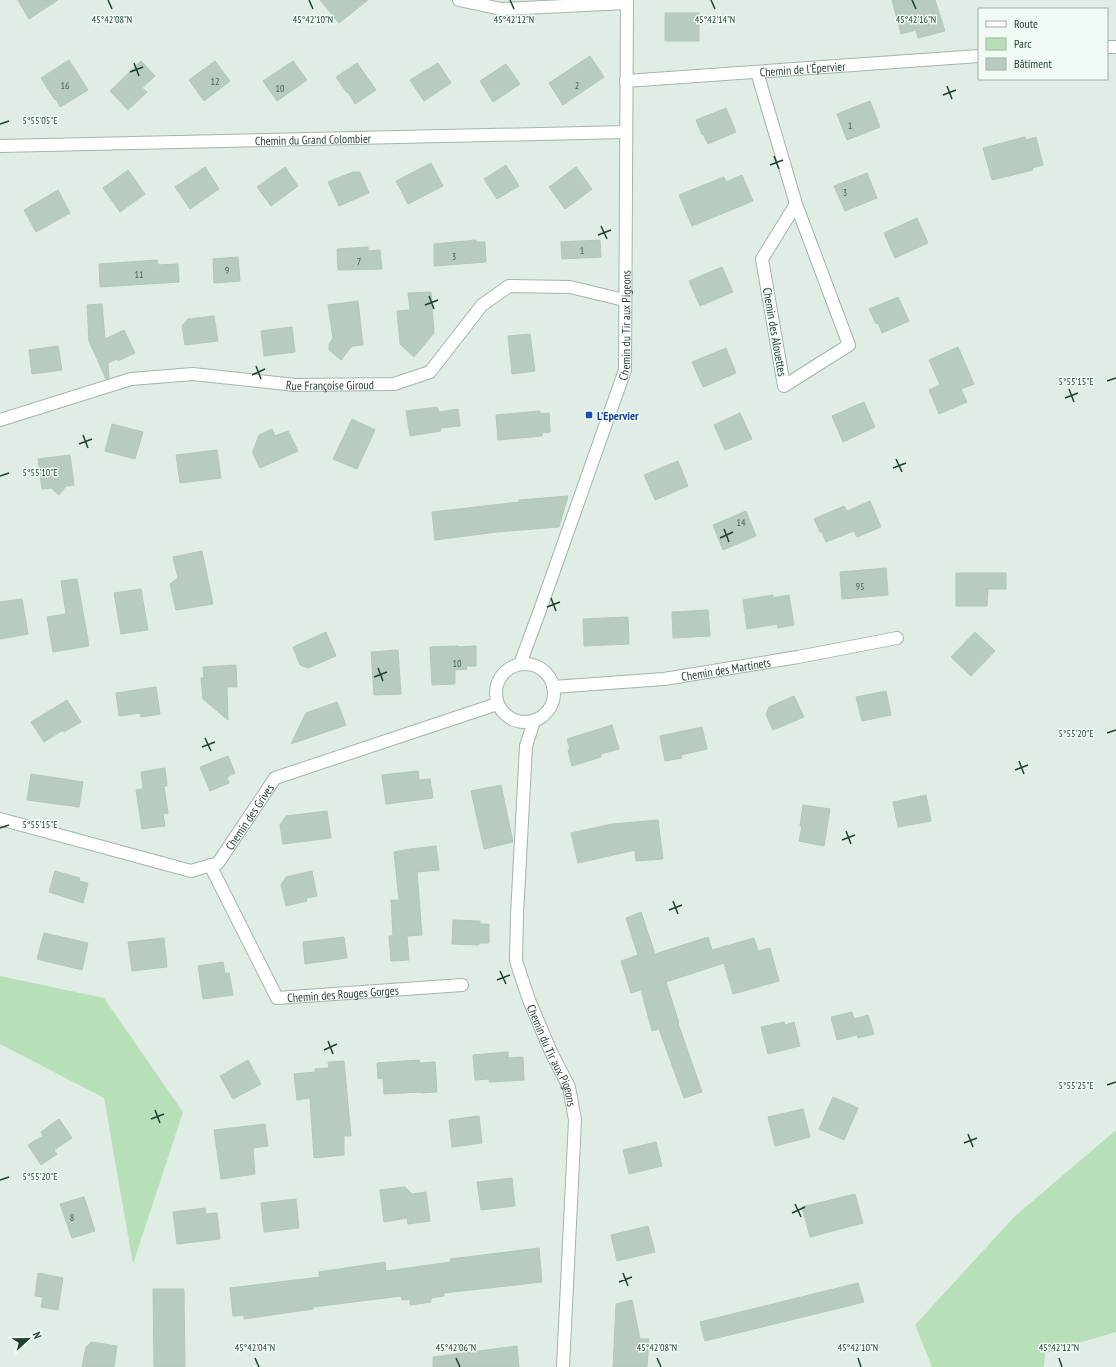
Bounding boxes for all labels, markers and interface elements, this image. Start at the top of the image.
legend [978,8,1108,80]
text: 45°42'08"N [92,13,132,26]
text: 45°42'10"N [293,13,333,26]
text: 45°42'12"N [494,13,534,26]
text: 45°42'14"N [695,13,735,26]
text: 45°42'16"N [896,13,936,26]
text: Route [1014,16,1038,31]
text: Parc [1014,36,1032,51]
text: Bâtiment [1014,56,1052,71]
street label: Chemin de l'Épervier [759,58,847,79]
house number: 12 [211,75,220,88]
house number: 16 [61,79,70,92]
house number: 2 [575,79,579,92]
house number: 10 [276,82,285,95]
text: 5°55'05"E [23,114,57,127]
house number: 1 [848,119,852,132]
street label: Chemin du Grand Colombier [255,130,372,148]
house number: 3 [843,186,847,199]
house number: 1 [580,244,584,257]
house number: 3 [452,250,456,263]
house number: 7 [357,255,361,268]
house number: 9 [225,264,229,277]
house number: 11 [135,268,144,281]
street label: Chemin du Tir aux Pigeons [614,270,633,382]
street label: Chemin des Alouettes [760,287,790,377]
text: 5°55'15"E [1059,375,1093,388]
street label: Rue Françoise Giroud [285,377,374,393]
place label: L'Epervier [597,408,639,423]
marker: L'Epervier [584,410,594,420]
text: 5°55'10"E [23,466,57,479]
house number: 14 [737,516,746,529]
house number: 95 [856,580,865,593]
street label: Chemin des Martinets [680,654,772,684]
house number: 10 [453,657,462,670]
text: 5°55'20"E [1059,727,1093,740]
street label: Chemin des Grives [222,781,277,852]
text: 5°55'15"E [23,818,57,831]
street label: Chemin des Rouges Gorges [287,982,399,1005]
street label: Chemin du Tir aux Pigeons [524,1002,580,1108]
text: 5°55'25"E [1059,1079,1093,1092]
text: 5°55'20"E [23,1170,57,1183]
house number: 8 [70,1211,74,1224]
north arrow [8,1319,48,1359]
text: N [30,1330,45,1341]
text: 45°42'04"N [235,1341,275,1354]
text: 45°42'06"N [436,1341,476,1354]
text: 45°42'08"N [637,1341,677,1354]
text: 45°42'10"N [838,1341,878,1354]
text: 45°42'12"N [1039,1341,1079,1354]

